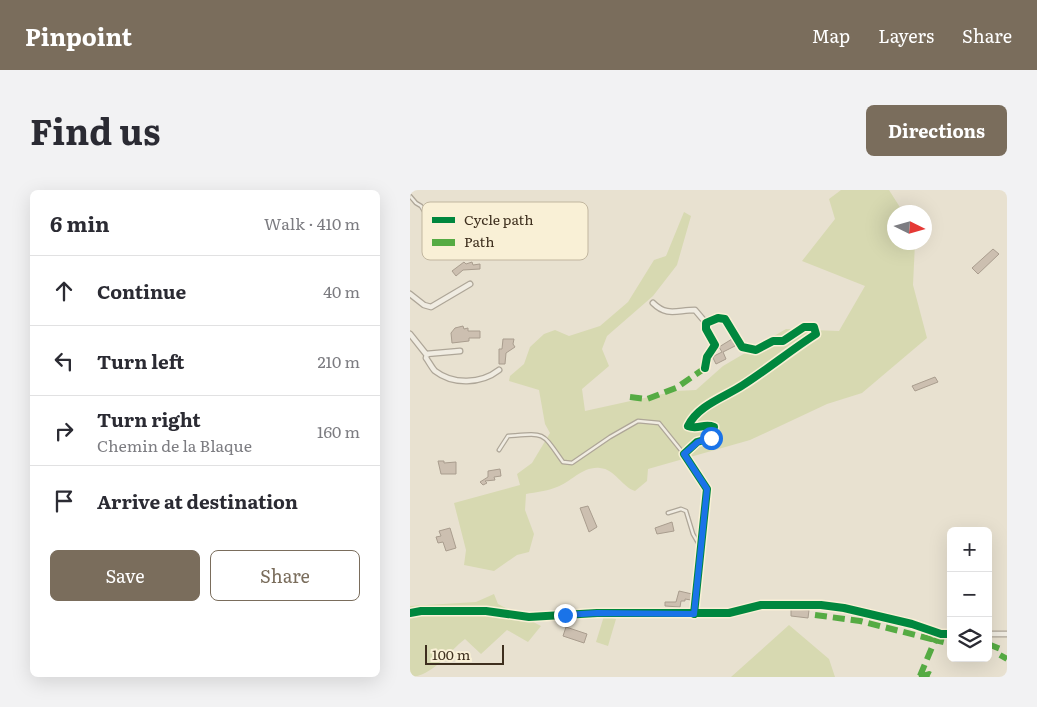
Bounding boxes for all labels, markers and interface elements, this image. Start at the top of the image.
text: Pinpoint [25,18,132,53]
text: Map [812,22,850,49]
text: Layers [878,22,934,49]
text: Share [962,22,1012,49]
text: Find us [30,104,160,156]
button: Directions [866,105,1007,156]
legend [422,202,588,260]
north arrow [887,205,932,250]
text: 6 min [50,207,110,238]
text: Cycle path [464,209,533,229]
text: Walk · 410 m [264,211,360,235]
text: Path [464,231,494,251]
icon: ahead [50,277,78,305]
text: Continue [97,277,186,305]
text: 40 m [323,279,360,303]
icon: left [50,347,78,375]
text: Turn left [97,347,184,375]
text: 210 m [317,349,360,373]
text: Turn right [97,405,201,433]
icon: right [50,417,78,445]
text: 160 m [317,419,360,443]
route start [700,427,723,450]
text: Chemin de la Blaque [97,433,252,457]
icon: arrive [50,487,78,515]
text: Arrive at destination [97,487,298,515]
map controls [947,527,992,662]
button: + [947,527,992,572]
button: Save [50,550,200,601]
button: Share [210,550,360,601]
button: − [947,572,992,617]
route end [554,604,577,627]
button: layers [947,617,992,662]
scale bar [425,642,504,665]
text: 100 m [432,644,470,664]

